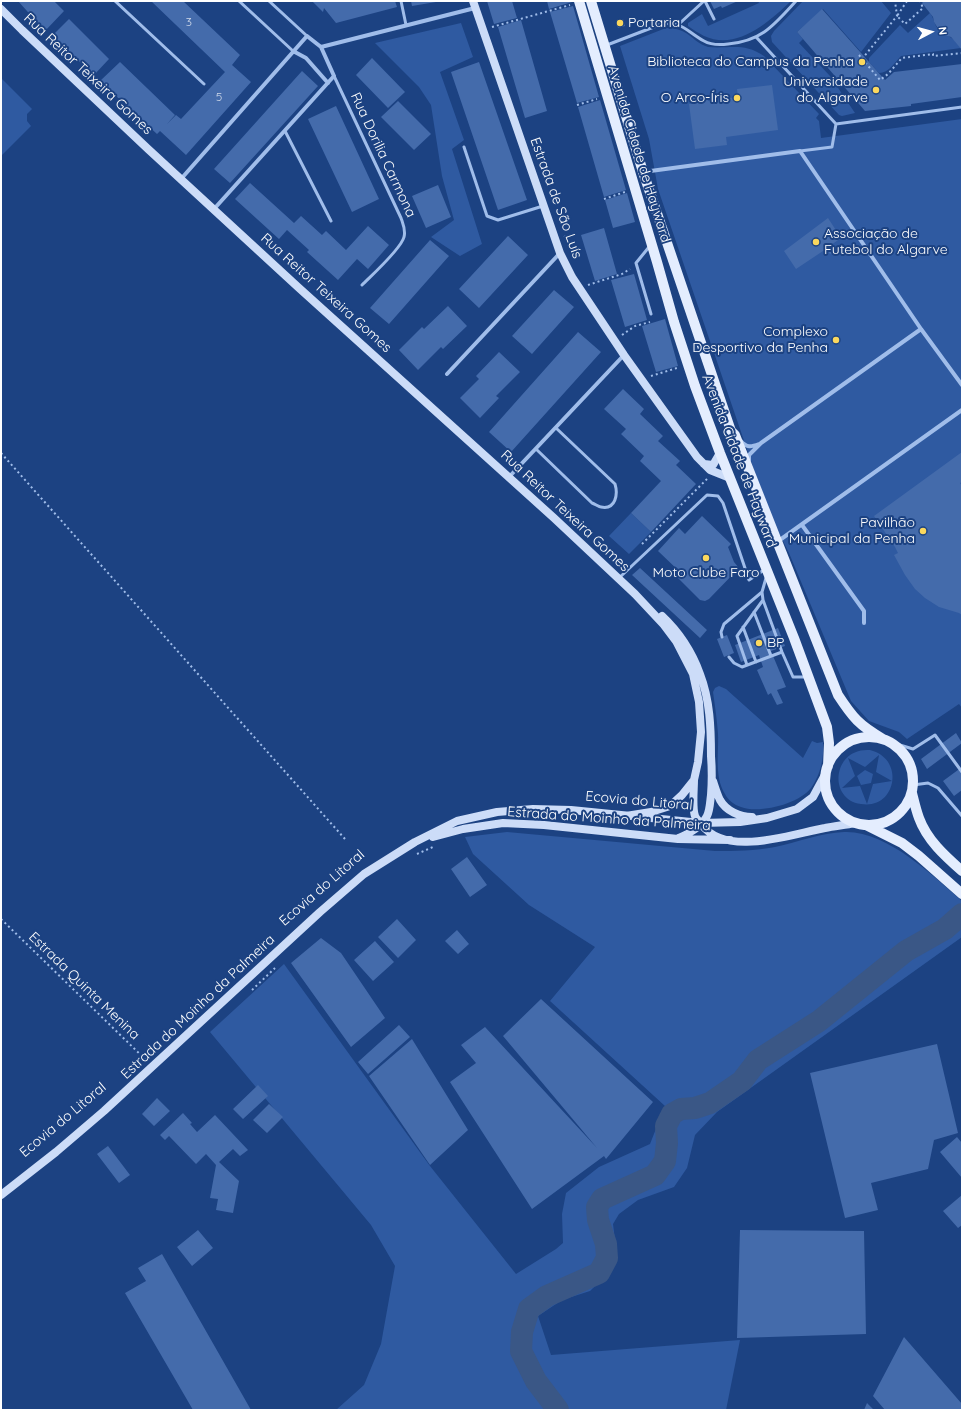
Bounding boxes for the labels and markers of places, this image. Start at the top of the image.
place label: Portaria [628,15,680,31]
marker: Portaria [615,18,625,28]
place label: Biblioteca do Campus da Penha [647,54,854,70]
marker: Biblioteca do Campus da Penha [857,57,867,67]
place label: Universidade do Algarve [783,74,868,106]
marker: Universidade do Algarve [871,85,881,95]
place label: O Arco-Íris [661,90,729,106]
marker: O Arco-Íris [732,93,742,103]
place label: Associação de Futebol do Algarve [824,226,948,258]
marker: Associação de Futebol do Algarve [811,237,821,247]
place label: Complexo Desportivo da Penha [692,324,828,356]
marker: Complexo Desportivo da Penha [831,335,841,345]
place label: Pavilhão Municipal da Penha [789,515,915,548]
marker: Pavilhão Municipal da Penha [918,526,928,536]
marker: Moto Clube Faro [701,553,711,563]
place label: Moto Clube Faro [652,565,760,581]
place label: BP [767,635,784,651]
marker: BP [754,638,764,648]

